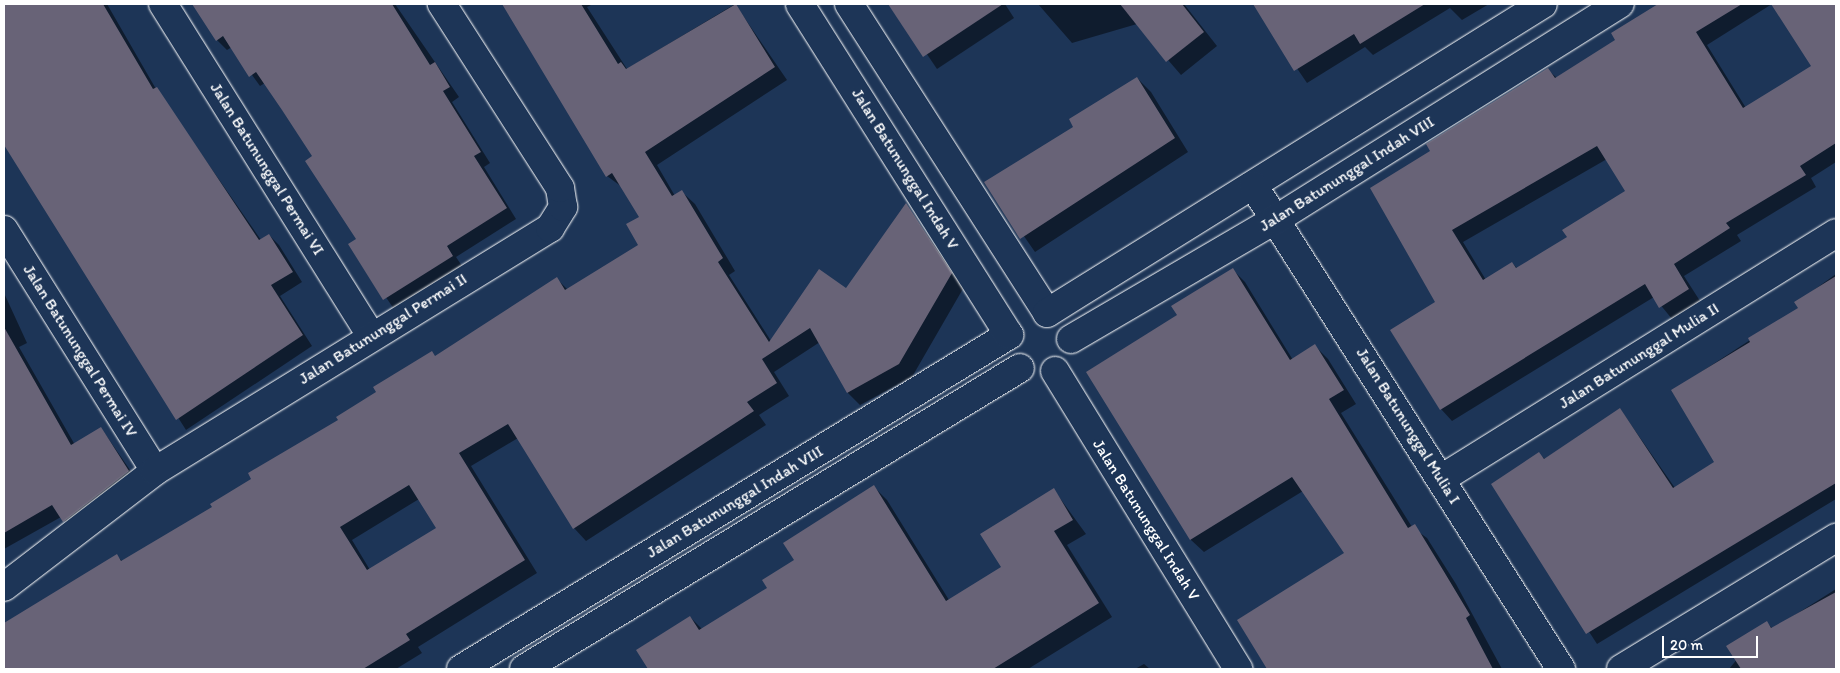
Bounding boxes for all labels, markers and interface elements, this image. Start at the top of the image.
street label: Jalan Batununggal Permai VI [206,79,328,259]
street label: Jalan Batununggal Indah V [847,85,963,253]
street label: Jalan Batununggal Indah VIII [1256,112,1438,236]
street label: Jalan Batununggal Permai IV [19,261,141,441]
street label: Jalan Batununggal Permai II [296,269,470,389]
street label: Jalan Batununggal Mulia II [1555,299,1723,413]
street label: Jalan Batununggal Mulia I [1352,344,1464,508]
street label: Jalan Batununggal Indah V [1088,436,1204,604]
street label: Jalan Batununggal Indah VIII [643,442,827,562]
scale bar [1665,626,1761,658]
text: 20 m [1670,636,1703,654]

